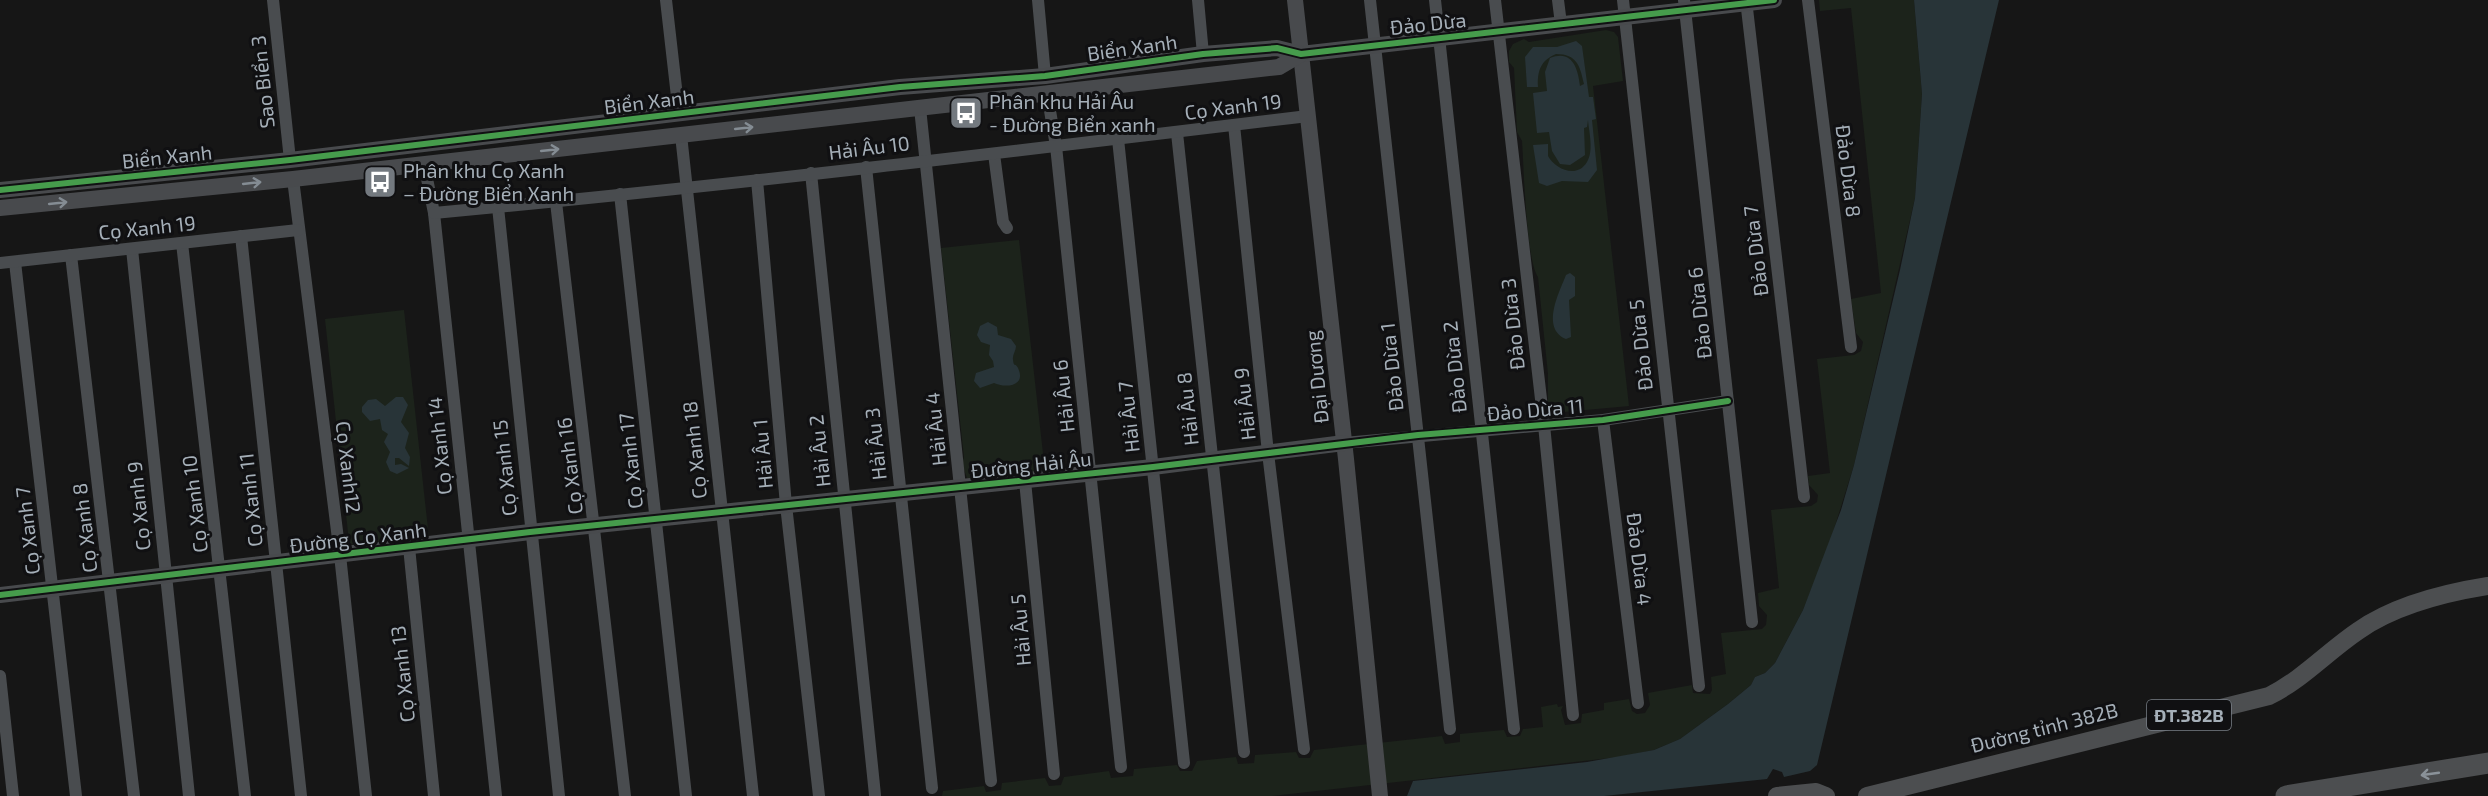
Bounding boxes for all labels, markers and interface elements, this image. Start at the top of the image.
street label: Đảo Dừa [1389,7,1467,39]
street label: Biển Xanh [1085,29,1179,65]
street label: Sao Biển 3 [245,34,279,130]
street label: Biển Xanh [603,84,695,118]
street label: Cọ Xanh 19 [1183,88,1283,124]
place label: Phân khu Hải Âu - Đường Biển xanh [989,89,1156,136]
bus stop icon: Phân khu Hải Âu - Đường Biển xanh [948,95,984,131]
one-way arrow [734,122,754,133]
street label: Đảo Dừa 8 [1831,123,1867,219]
street label: Hải Âu 10 [827,130,911,164]
street label: Biển Xanh [121,139,213,173]
one-way arrow [540,144,560,155]
place label: Phân khu Cọ Xanh – Đường Biển Xanh [403,158,574,205]
bus stop icon: Phân khu Cọ Xanh – Đường Biển Xanh [362,164,398,200]
one-way arrow [242,177,262,188]
one-way arrow [48,197,68,208]
street label: Đảo Dừa 7 [1738,204,1772,298]
street label: Cọ Xanh 19 [97,210,197,244]
street label: Đảo Dừa 6 [1682,266,1716,360]
street label: Đảo Dừa 3 [1495,277,1529,371]
street label: Đảo Dừa 5 [1623,298,1657,392]
street label: Đảo Dừa 2 [1437,320,1471,414]
street label: Đảo Dừa 1 [1374,322,1408,412]
street label: Đại Dương [1299,329,1333,425]
street label: Hải Âu 6 [1047,358,1079,434]
street label: Hải Âu 9 [1228,366,1260,442]
street label: Hải Âu 8 [1171,371,1203,447]
street label: Hải Âu 7 [1112,380,1144,454]
street label: Hải Âu 4 [919,391,951,467]
street label: Đảo Dừa 11 [1486,393,1584,425]
street label: Cọ Xanh 14 [422,396,456,496]
street label: Cọ Xanh 18 [677,400,711,500]
street label: Hải Âu 3 [859,407,891,481]
street label: Cọ Xanh 17 [613,412,647,510]
street label: Hải Âu 2 [803,414,835,488]
street label: Cọ Xanh 16 [551,416,587,516]
street label: Hải Âu 1 [747,418,777,490]
street label: Cọ Xanh12 [331,419,367,515]
street label: Cọ Xanh 15 [487,419,521,517]
street label: Đường Hải Âu [969,446,1093,482]
street label: Cọ Xanh 11 [233,452,267,548]
street label: Cọ Xanh 10 [176,454,212,554]
street label: Cọ Xanh 9 [121,460,155,552]
street label: Cọ Xanh 8 [67,482,101,574]
street label: Cọ Xanh 7 [10,486,44,576]
street label: Đảo Dừa 4 [1622,511,1658,607]
street label: Đường Cọ Xanh [288,517,428,557]
street label: Hải Âu 5 [1005,593,1035,667]
street label: Cọ Xanh 13 [385,624,419,724]
street label: Đường tỉnh 382B [1968,697,2120,757]
road number: ĐT.382B [2147,700,2231,730]
one-way arrow [2421,768,2441,779]

